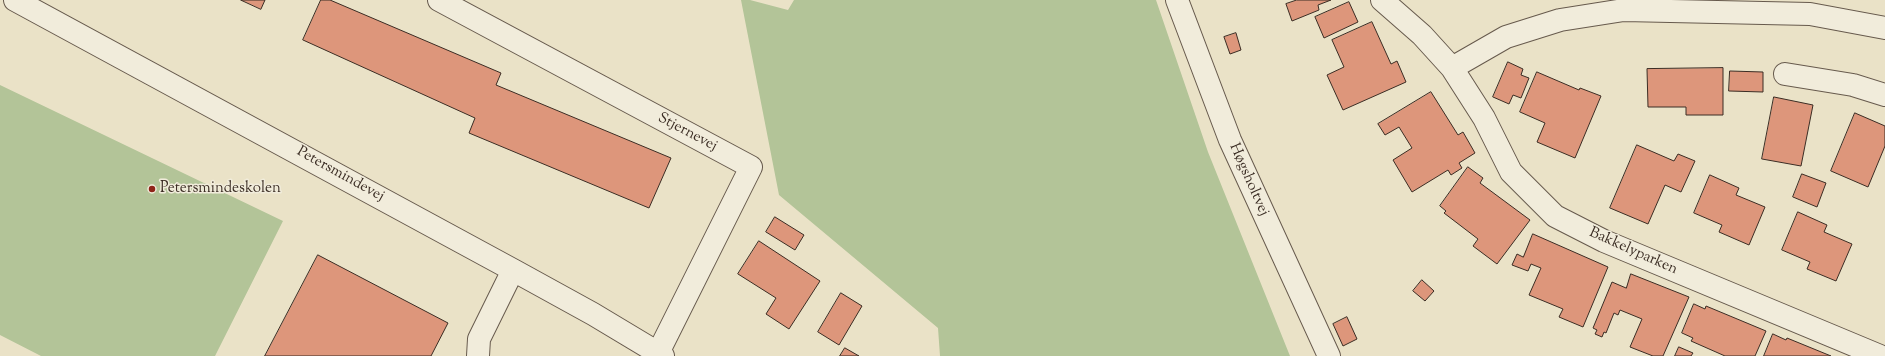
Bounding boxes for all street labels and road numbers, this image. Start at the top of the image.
street label: Stjernevej [654,110,720,156]
street label: Høgsholtvej [1224,141,1272,219]
street label: Petersmindevej [293,144,387,206]
street label: Bakkelyparken [1586,224,1680,280]

